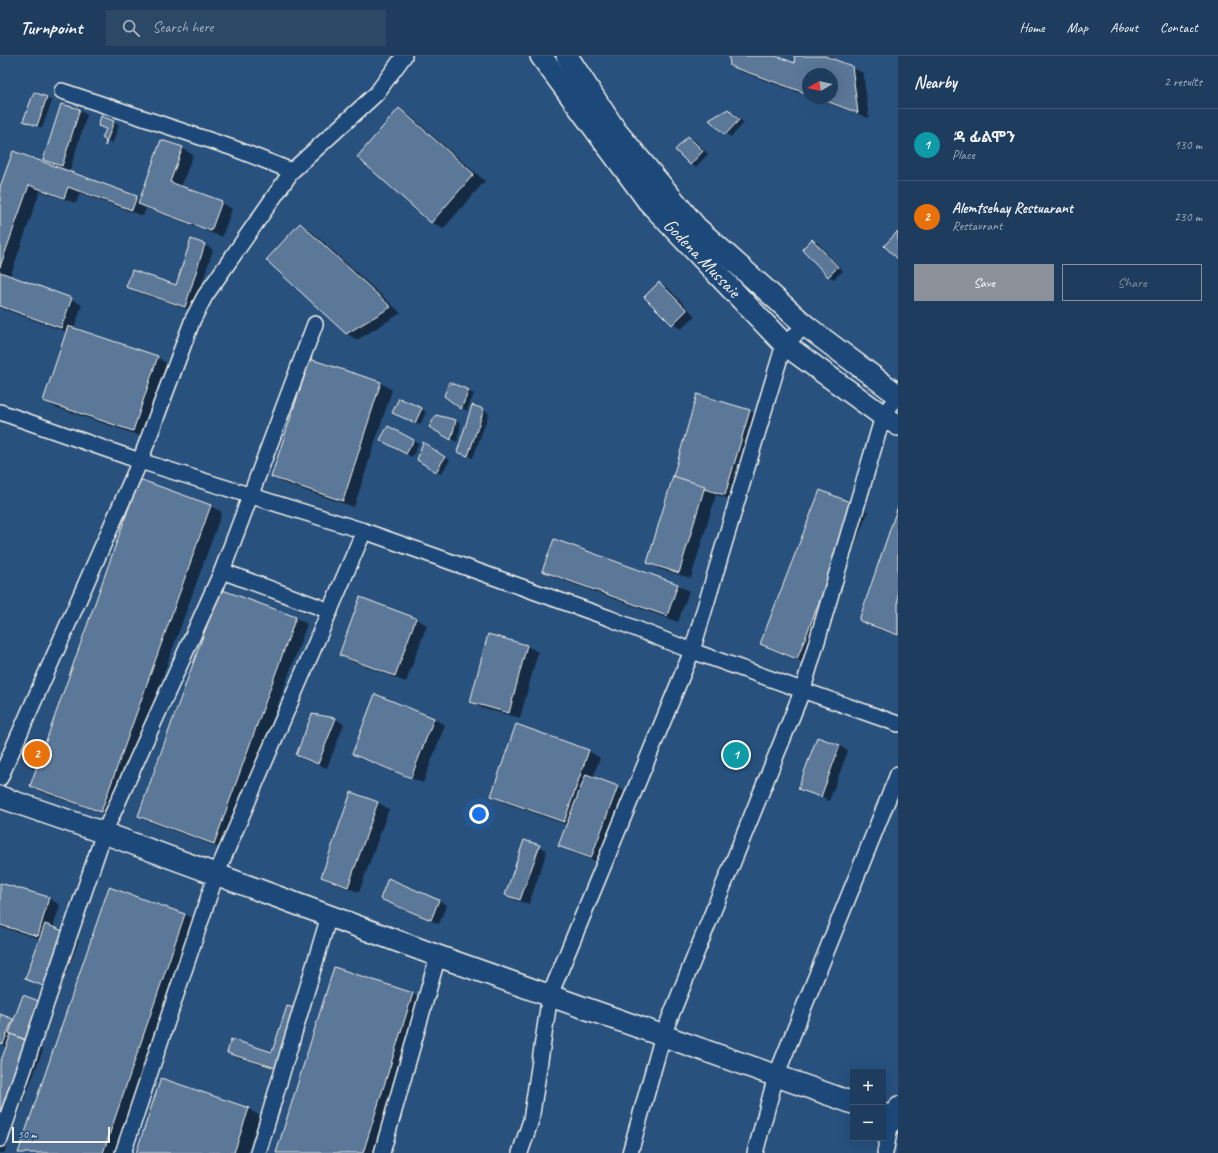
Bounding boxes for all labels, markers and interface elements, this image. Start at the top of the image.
search box [106,10,386,46]
text: Turnpoint [20,16,82,40]
icon: search [120,17,142,39]
text: Search here [152,18,214,37]
text: Home [1019,19,1045,36]
text: Map [1067,19,1088,36]
text: About [1110,19,1138,36]
text: Contact [1160,19,1198,36]
north arrow [802,68,838,104]
text: Nearby [914,72,957,93]
text: 2 results [1164,74,1202,90]
text: 'ዳ ፊልሞን [952,128,1016,147]
text: 1 [924,137,930,153]
text: 130 m [1174,137,1202,153]
text: Place [952,147,975,163]
text: Alemtsehay Restuarant [952,199,1073,218]
text: 2 [924,209,930,225]
text: 230 m [1174,209,1202,225]
street label: Godena Mussaie [658,213,747,304]
text: Restaurant [952,218,1002,234]
button: Save [914,264,1054,301]
button: Share [1062,264,1202,301]
pin: 2 [24,739,50,769]
pin: 1 [723,740,749,770]
your location [469,804,489,824]
map controls [850,1069,886,1141]
button: + [850,1069,886,1105]
button: − [850,1105,886,1141]
scale bar [12,1125,110,1144]
text: 50 m [18,1127,37,1141]

